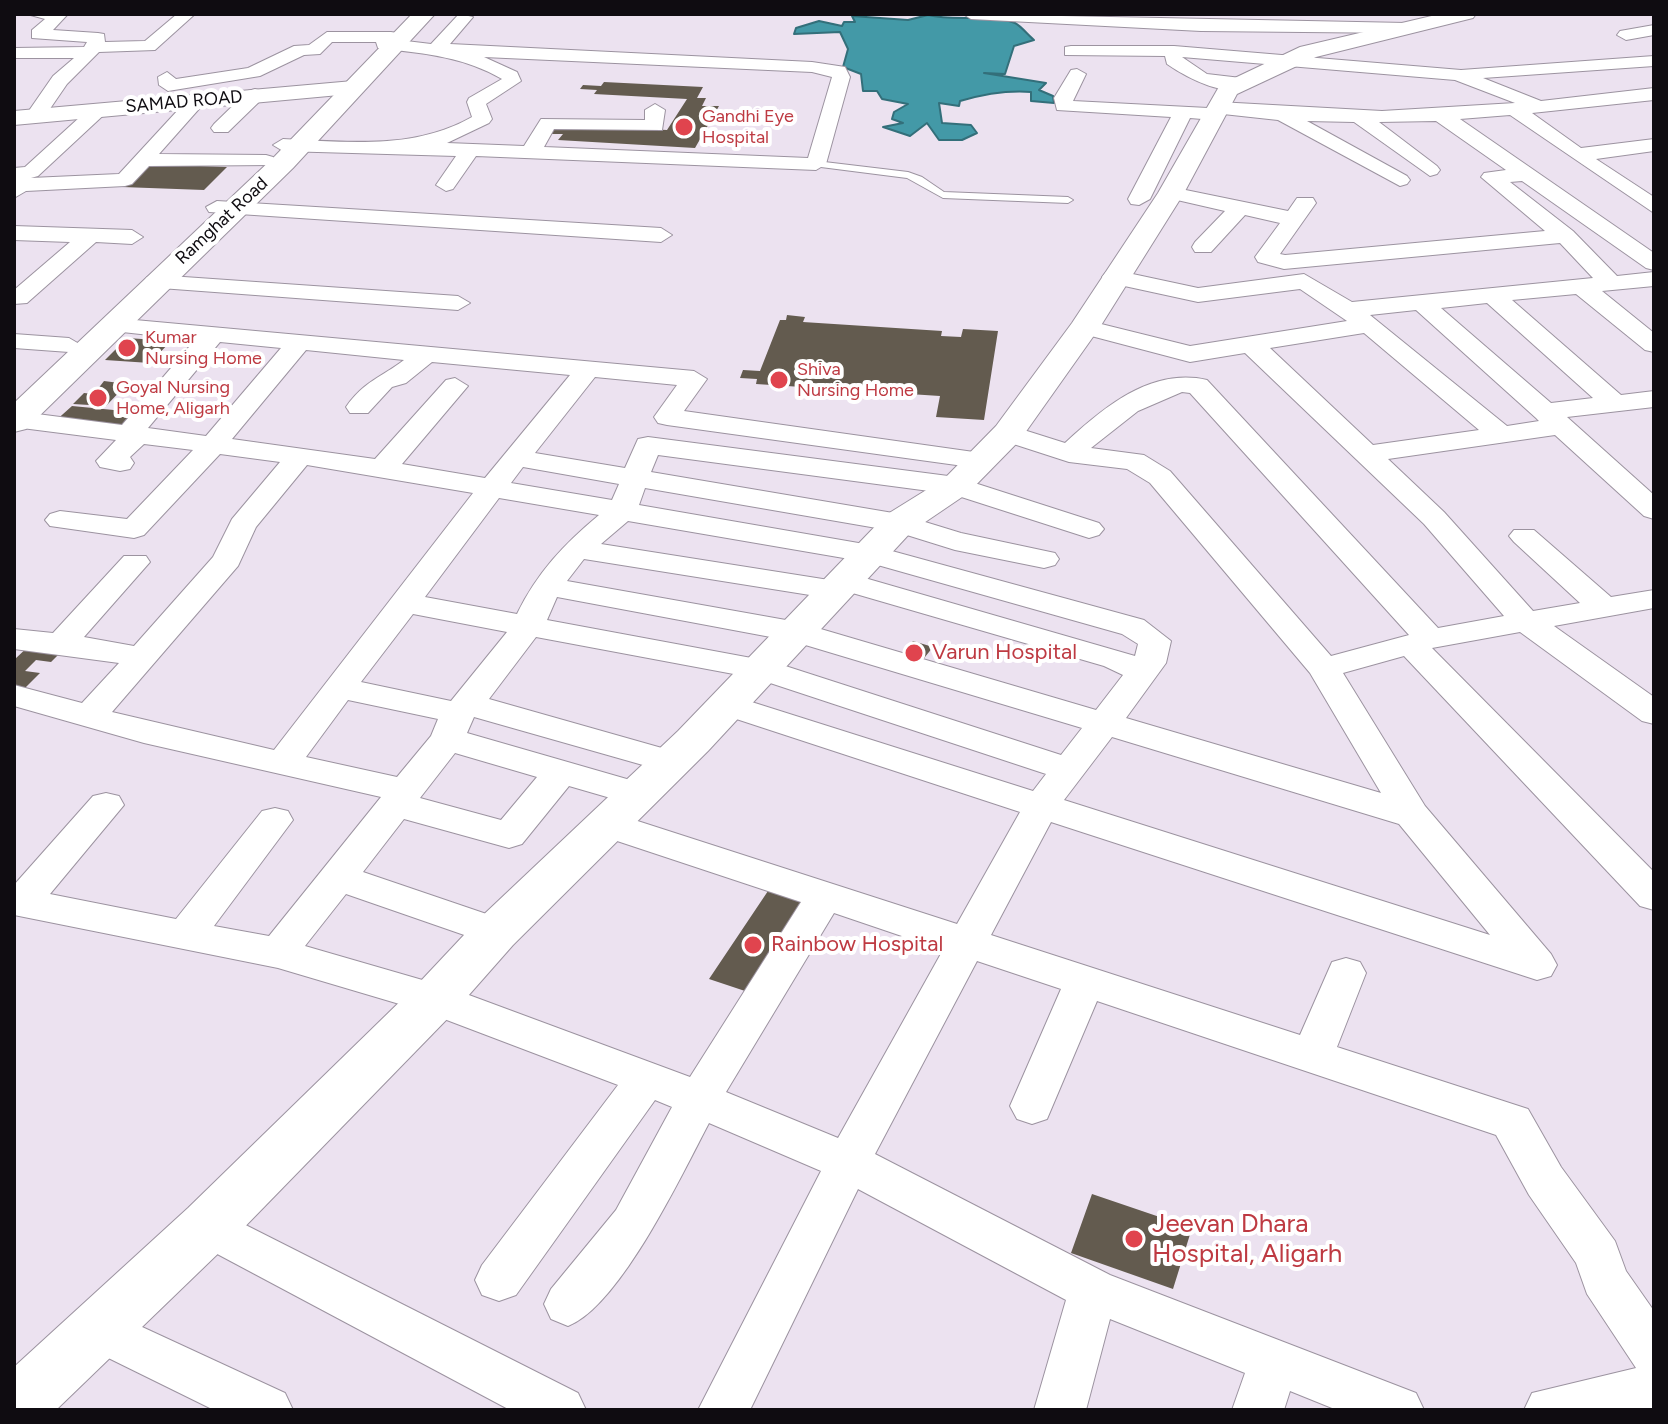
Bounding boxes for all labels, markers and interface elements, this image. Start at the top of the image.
street label: SAMAD ROAD [125,86,243,118]
place label: Gandhi Eye Hospital [702,106,794,148]
marker: Gandhi Eye Hospital [673,116,695,138]
street label: Ramghat Road [171,173,273,269]
place label: Kumar Nursing Home [145,327,262,370]
marker: Kumar Nursing Home [116,337,138,359]
place label: Shiva Nursing Home [797,359,914,402]
marker: Shiva Nursing Home [768,369,790,391]
place label: Goyal Nursing Home, Aligarh [116,377,230,420]
marker: Goyal Nursing Home, Aligarh [87,387,109,409]
place label: Varun Hospital [932,640,1077,666]
marker: Varun Hospital [903,642,925,664]
place label: Rainbow Hospital [771,932,943,958]
marker: Rainbow Hospital [742,934,764,956]
place label: Jeevan Dhara Hospital, Aligarh [1152,1208,1342,1270]
marker: Jeevan Dhara Hospital, Aligarh [1123,1228,1145,1250]

